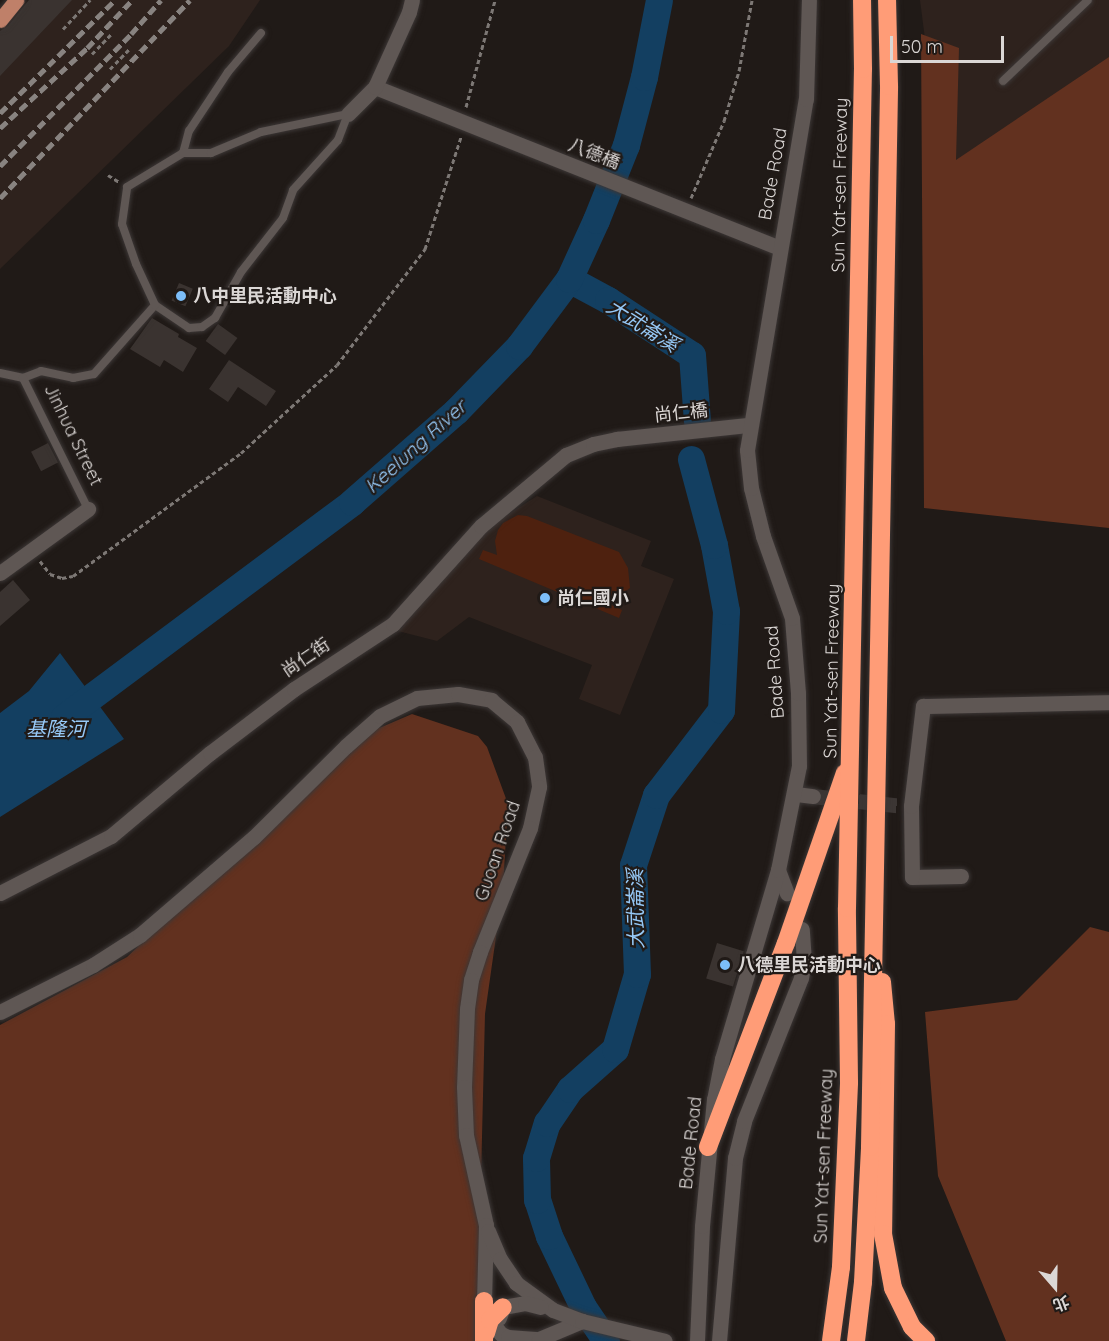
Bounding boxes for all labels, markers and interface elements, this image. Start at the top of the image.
scale bar [893,24,1007,62]
text: 50 m [901,35,943,58]
street label: Sun Yat-sen Freeway [828,97,852,273]
street label: Bade Road [754,126,792,222]
street label: 八德橋 [565,134,623,174]
place label: 八中里民活動中心 [193,285,337,307]
marker: 八中里民活動中心 [174,289,188,303]
water label: 大武崙溪 [603,294,683,356]
street label: Jinhua Street [39,381,107,489]
water label: Keelung River [359,394,471,498]
street label: 尚仁橋 [653,399,709,427]
street label: Sun Yat-sen Freeway [820,583,844,759]
place label: 尚仁國小 [557,587,629,609]
marker: 尚仁國小 [538,591,552,605]
street label: Bade Road [761,625,789,719]
street label: 尚仁街 [278,634,334,682]
water label: 基隆河 [26,716,86,740]
street label: Guoan Road [471,798,525,904]
water label: 大武崙溪 [622,869,648,949]
place label: 八德里民活動中心 [737,954,881,976]
marker: 八德里民活動中心 [718,958,732,972]
street label: Sun Yat-sen Freeway [810,1068,838,1244]
street label: Bade Road [675,1095,707,1191]
north arrow [1025,1257,1085,1317]
text: 北 [1050,1292,1072,1316]

